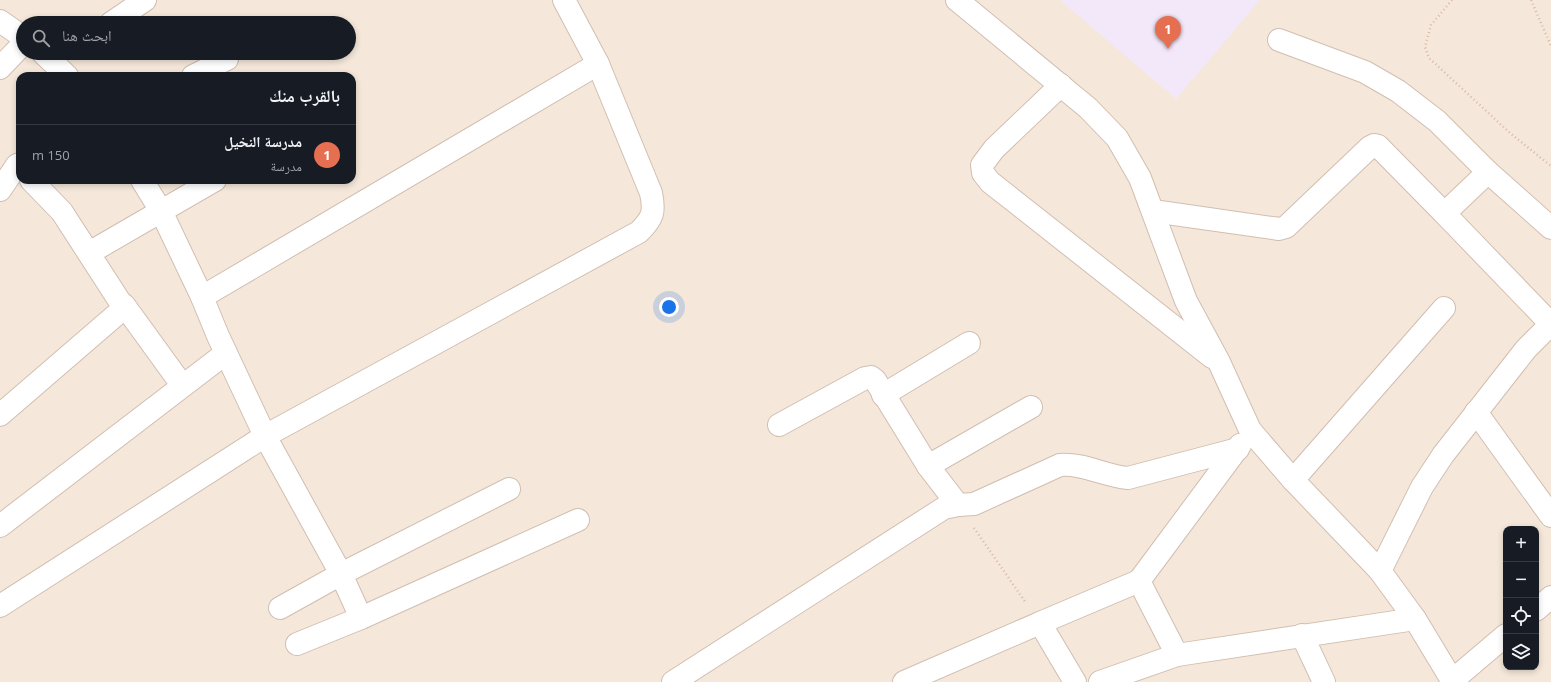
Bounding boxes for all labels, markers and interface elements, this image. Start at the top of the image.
search box [16,16,356,60]
pin: 1 [1155,16,1181,49]
text: ابحث هنا [62,25,112,45]
icon: search [30,27,52,49]
text: بالقرب منك [269,84,340,107]
text: مدرسة النخيل [224,131,302,151]
text: 150 m [32,146,70,164]
text: 1 [323,146,331,164]
text: مدرسة [270,157,302,175]
your location [659,297,679,317]
map controls [1503,526,1539,670]
button: + [1503,526,1539,562]
button: − [1503,562,1539,598]
button: locate [1503,598,1539,634]
button: layers [1503,634,1539,670]

